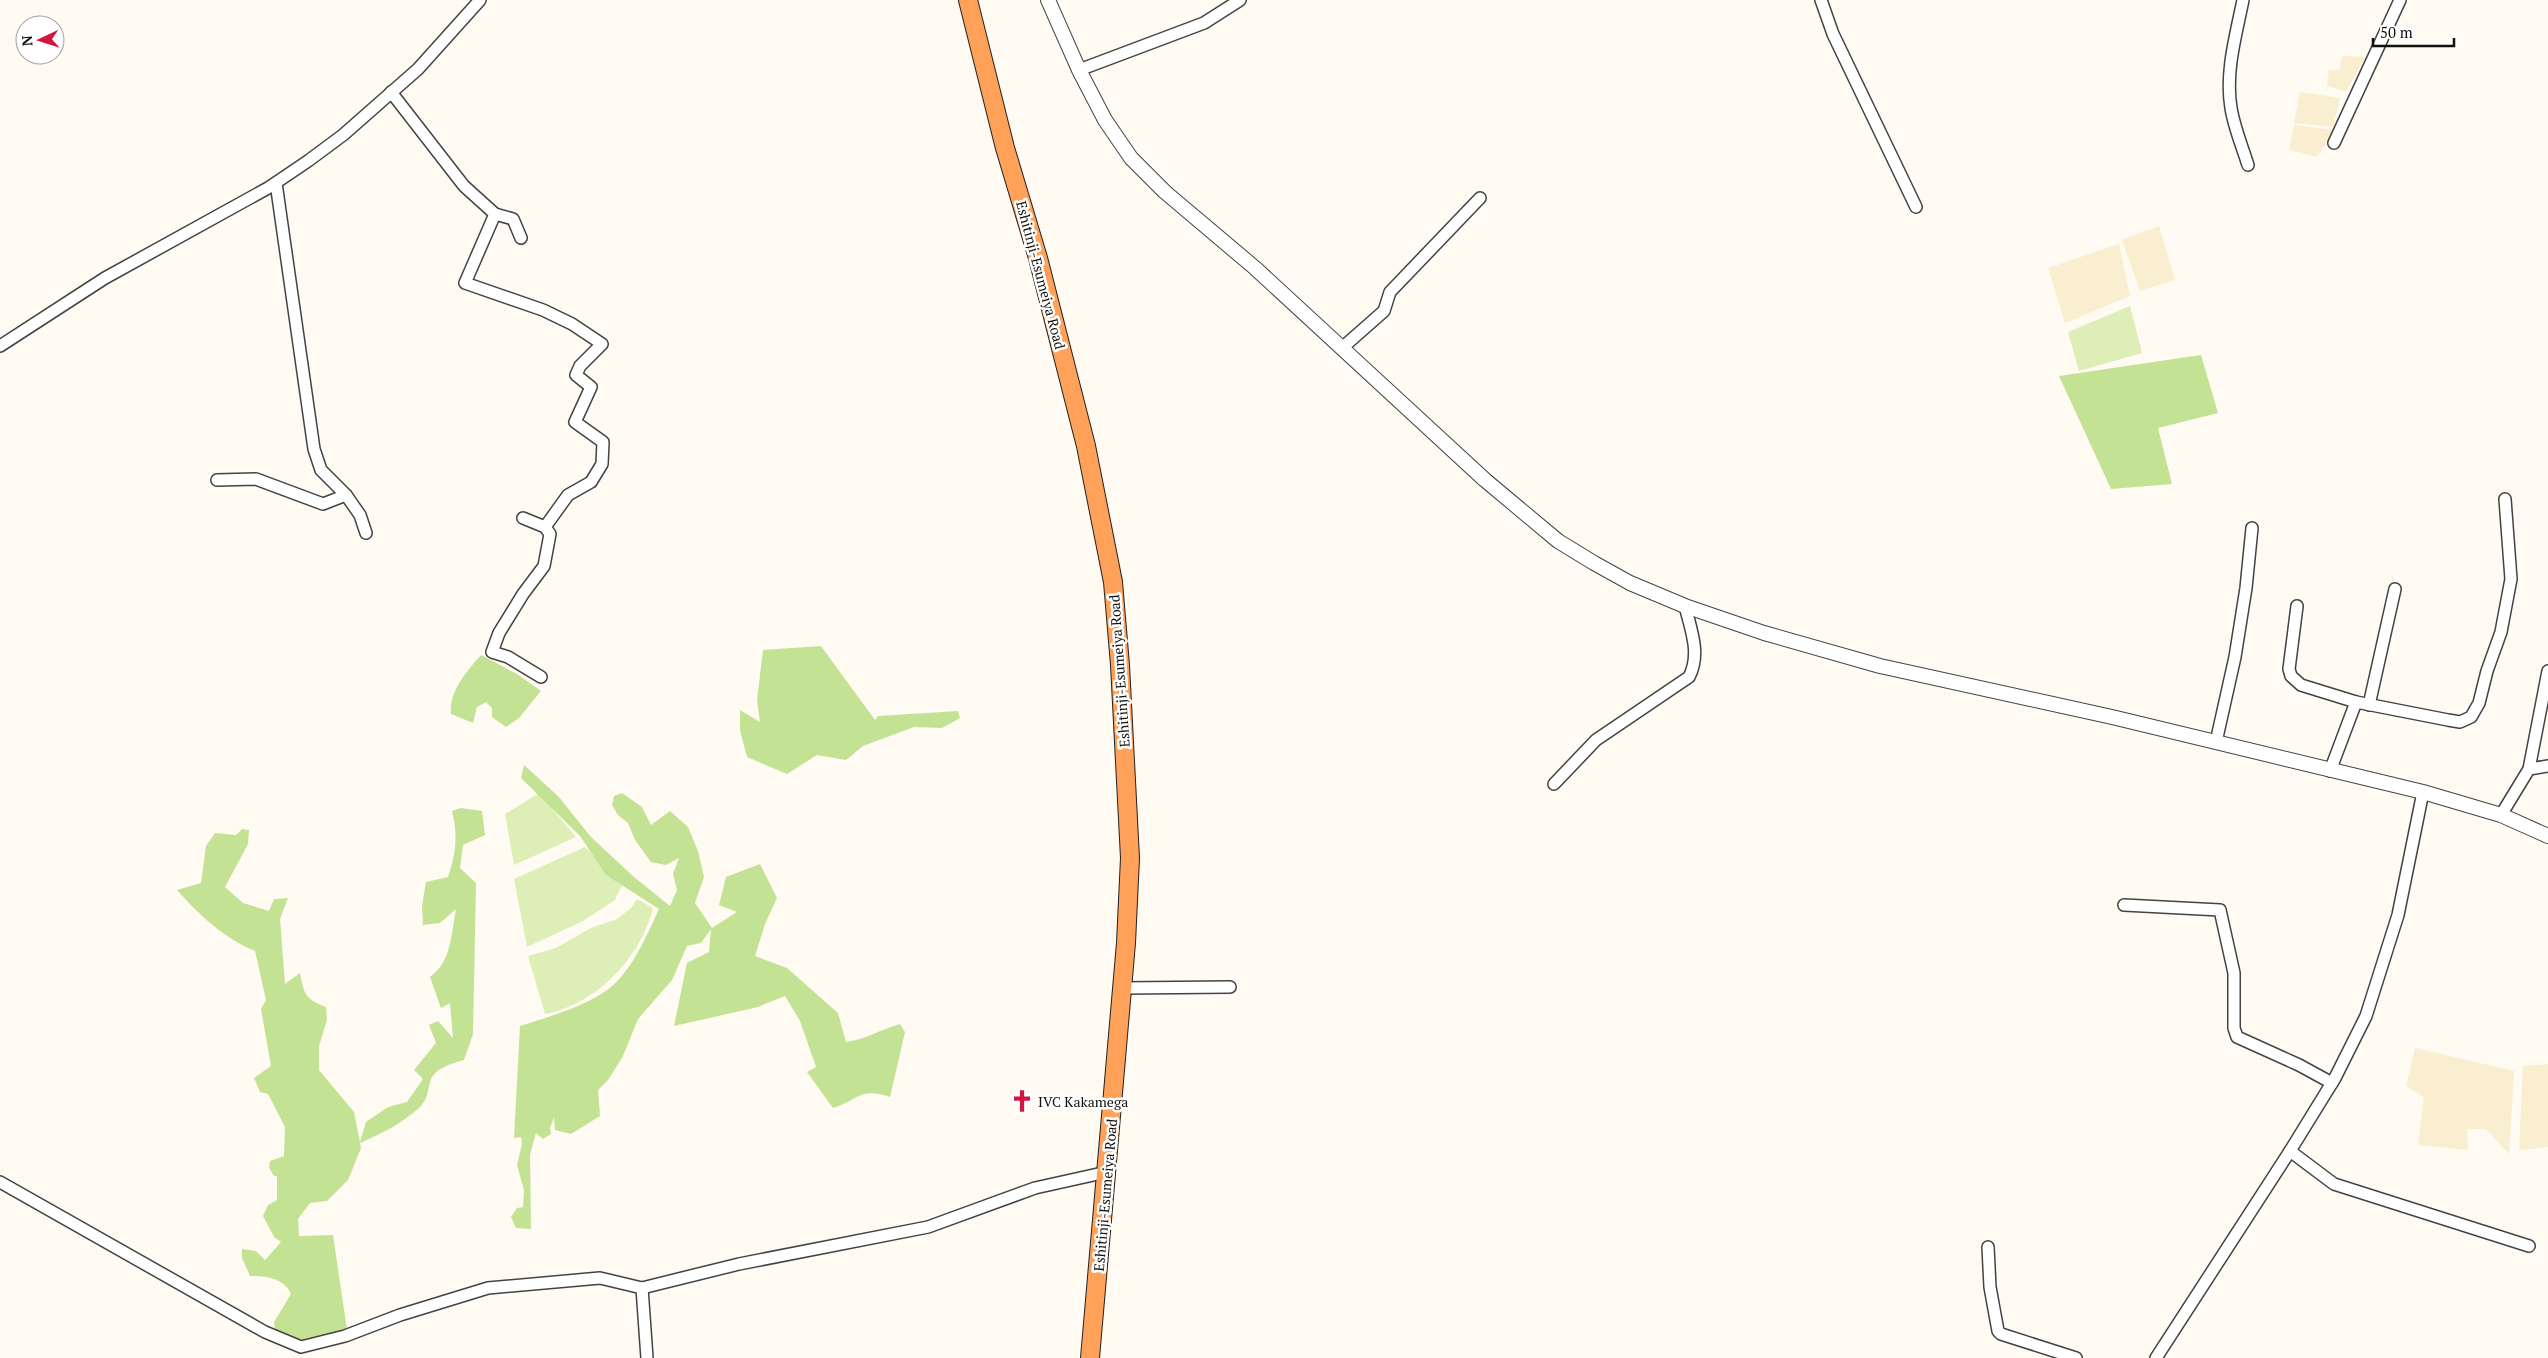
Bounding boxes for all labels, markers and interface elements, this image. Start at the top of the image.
north arrow [15,15,65,65]
scale bar [2373,15,2454,47]
text: 50 m [2380,22,2413,42]
text: N [17,35,36,47]
street label: Eshitinji-Esumeiya Road [1012,199,1070,352]
street label: Eshitinji-Esumeiya Road [1104,594,1134,748]
church icon: IVC Kakamega [1009,1088,1035,1114]
place label: IVC Kakamega [1038,1092,1128,1111]
street label: Eshitinji-Esumeiya Road [1089,1118,1121,1272]

